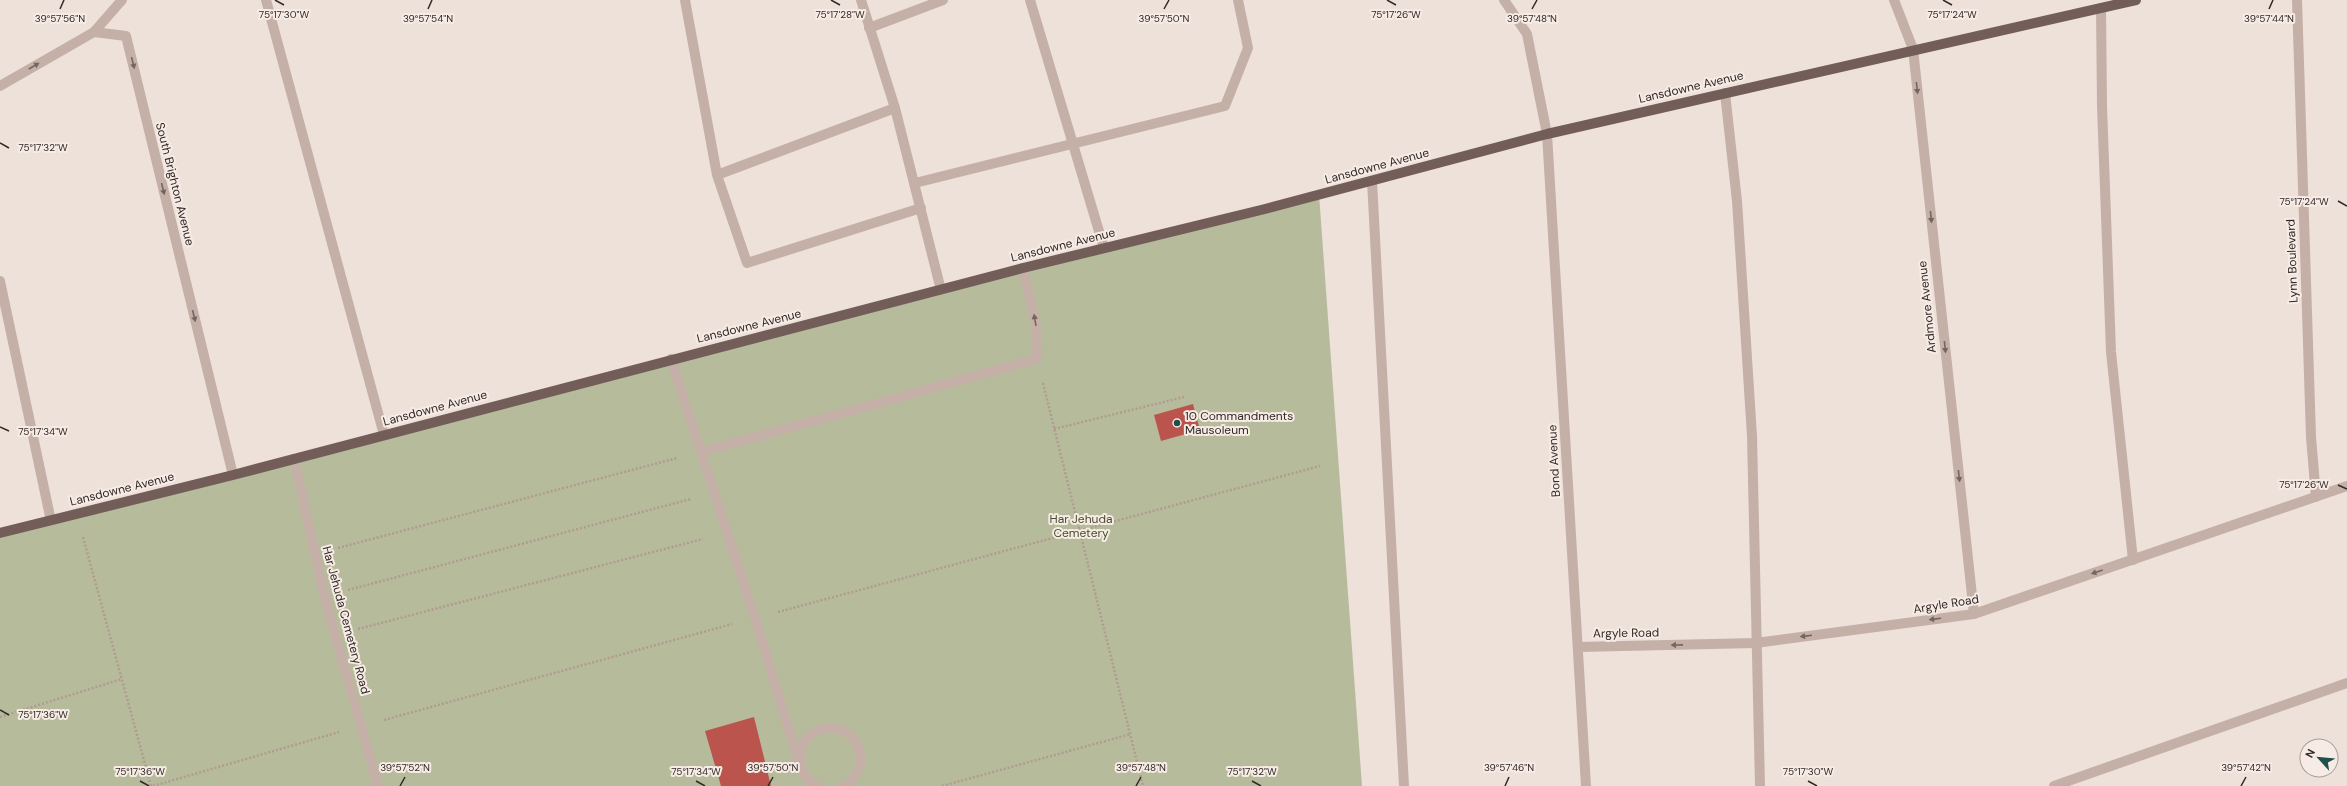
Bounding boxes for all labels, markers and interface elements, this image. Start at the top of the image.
text: 75°17'30"W [259,8,309,21]
text: 75°17'28"W [815,8,865,21]
text: 75°17'26"W [1371,8,1421,21]
text: 75°17'24"W [1927,8,1977,21]
text: 39°57'56"N [35,12,85,25]
text: 39°57'54"N [403,12,453,25]
text: 39°57'50"N [1139,12,1190,25]
text: 39°57'48"N [1507,12,1557,25]
text: 39°57'44"N [2244,12,2294,25]
one-way arrow [130,57,136,69]
one-way arrow [28,63,40,70]
street label: Lansdowne Avenue [1637,67,1745,107]
one-way arrow [1914,82,1920,94]
street label: South Brighton Avenue [152,121,198,247]
text: 75°17'32"W [18,141,68,154]
street label: Lansdowne Avenue [1323,144,1431,188]
one-way arrow [161,183,167,195]
text: 75°17'24"W [2279,195,2329,208]
one-way arrow [1928,211,1934,224]
street label: Lynn Boulevard [2283,219,2301,303]
street label: Lansdowne Avenue [1009,224,1117,266]
street label: Ardmore Avenue [1914,260,1940,354]
street label: Lansdowne Avenue [695,305,803,347]
one-way arrow [192,309,198,322]
one-way arrow [1031,314,1037,326]
one-way arrow [1942,341,1948,353]
street label: Lansdowne Avenue [381,386,489,430]
place label: 10 Commandments Mausoleum [1185,408,1293,438]
marker: 10 Commandments Mausoleum [1172,418,1182,428]
street label: Bond Avenue [1544,424,1564,498]
text: 75°17'34"W [18,425,68,438]
street label: Lansdowne Avenue [68,468,176,510]
one-way arrow [1955,470,1962,482]
text: 75°17'26"W [2279,478,2329,491]
park label: Har Jehuda Cemetery [1050,511,1113,541]
street label: Har Jehuda Cemetery Road [319,544,373,696]
one-way arrow [2090,570,2102,576]
street label: Argyle Road [1912,591,1980,617]
one-way arrow [1929,616,1941,623]
street label: Argyle Road [1593,624,1659,642]
one-way arrow [1800,633,1812,639]
one-way arrow [1670,642,1683,648]
text: 75°17'36"W [18,708,68,721]
north arrow [2299,738,2339,778]
text: N [2302,747,2318,760]
text: 39°57'52"N [380,761,430,774]
text: 39°57'50"N [748,761,799,774]
text: 39°57'48"N [1116,761,1166,774]
text: 39°57'46"N [1484,761,1534,774]
text: 39°57'42"N [2221,761,2271,774]
text: 75°17'36"W [115,765,165,778]
text: 75°17'34"W [671,765,721,778]
text: 75°17'32"W [1227,765,1277,778]
text: 75°17'30"W [1783,765,1833,778]

